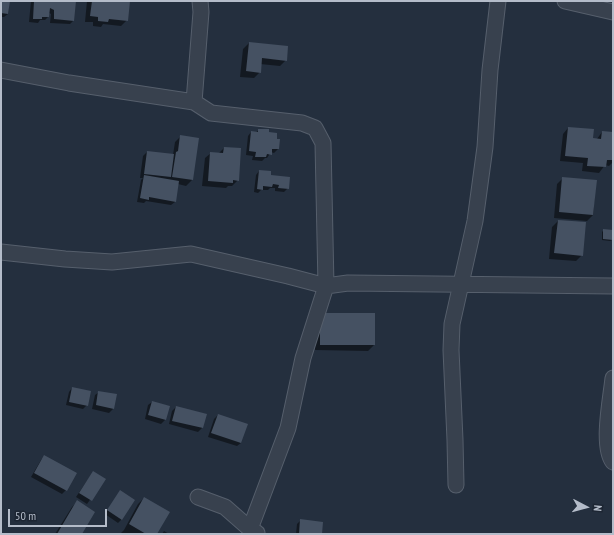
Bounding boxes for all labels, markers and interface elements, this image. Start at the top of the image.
north arrow [566,487,606,527]
scale bar [10,501,109,527]
text: N [591,505,605,512]
text: 50 m [15,508,36,523]

